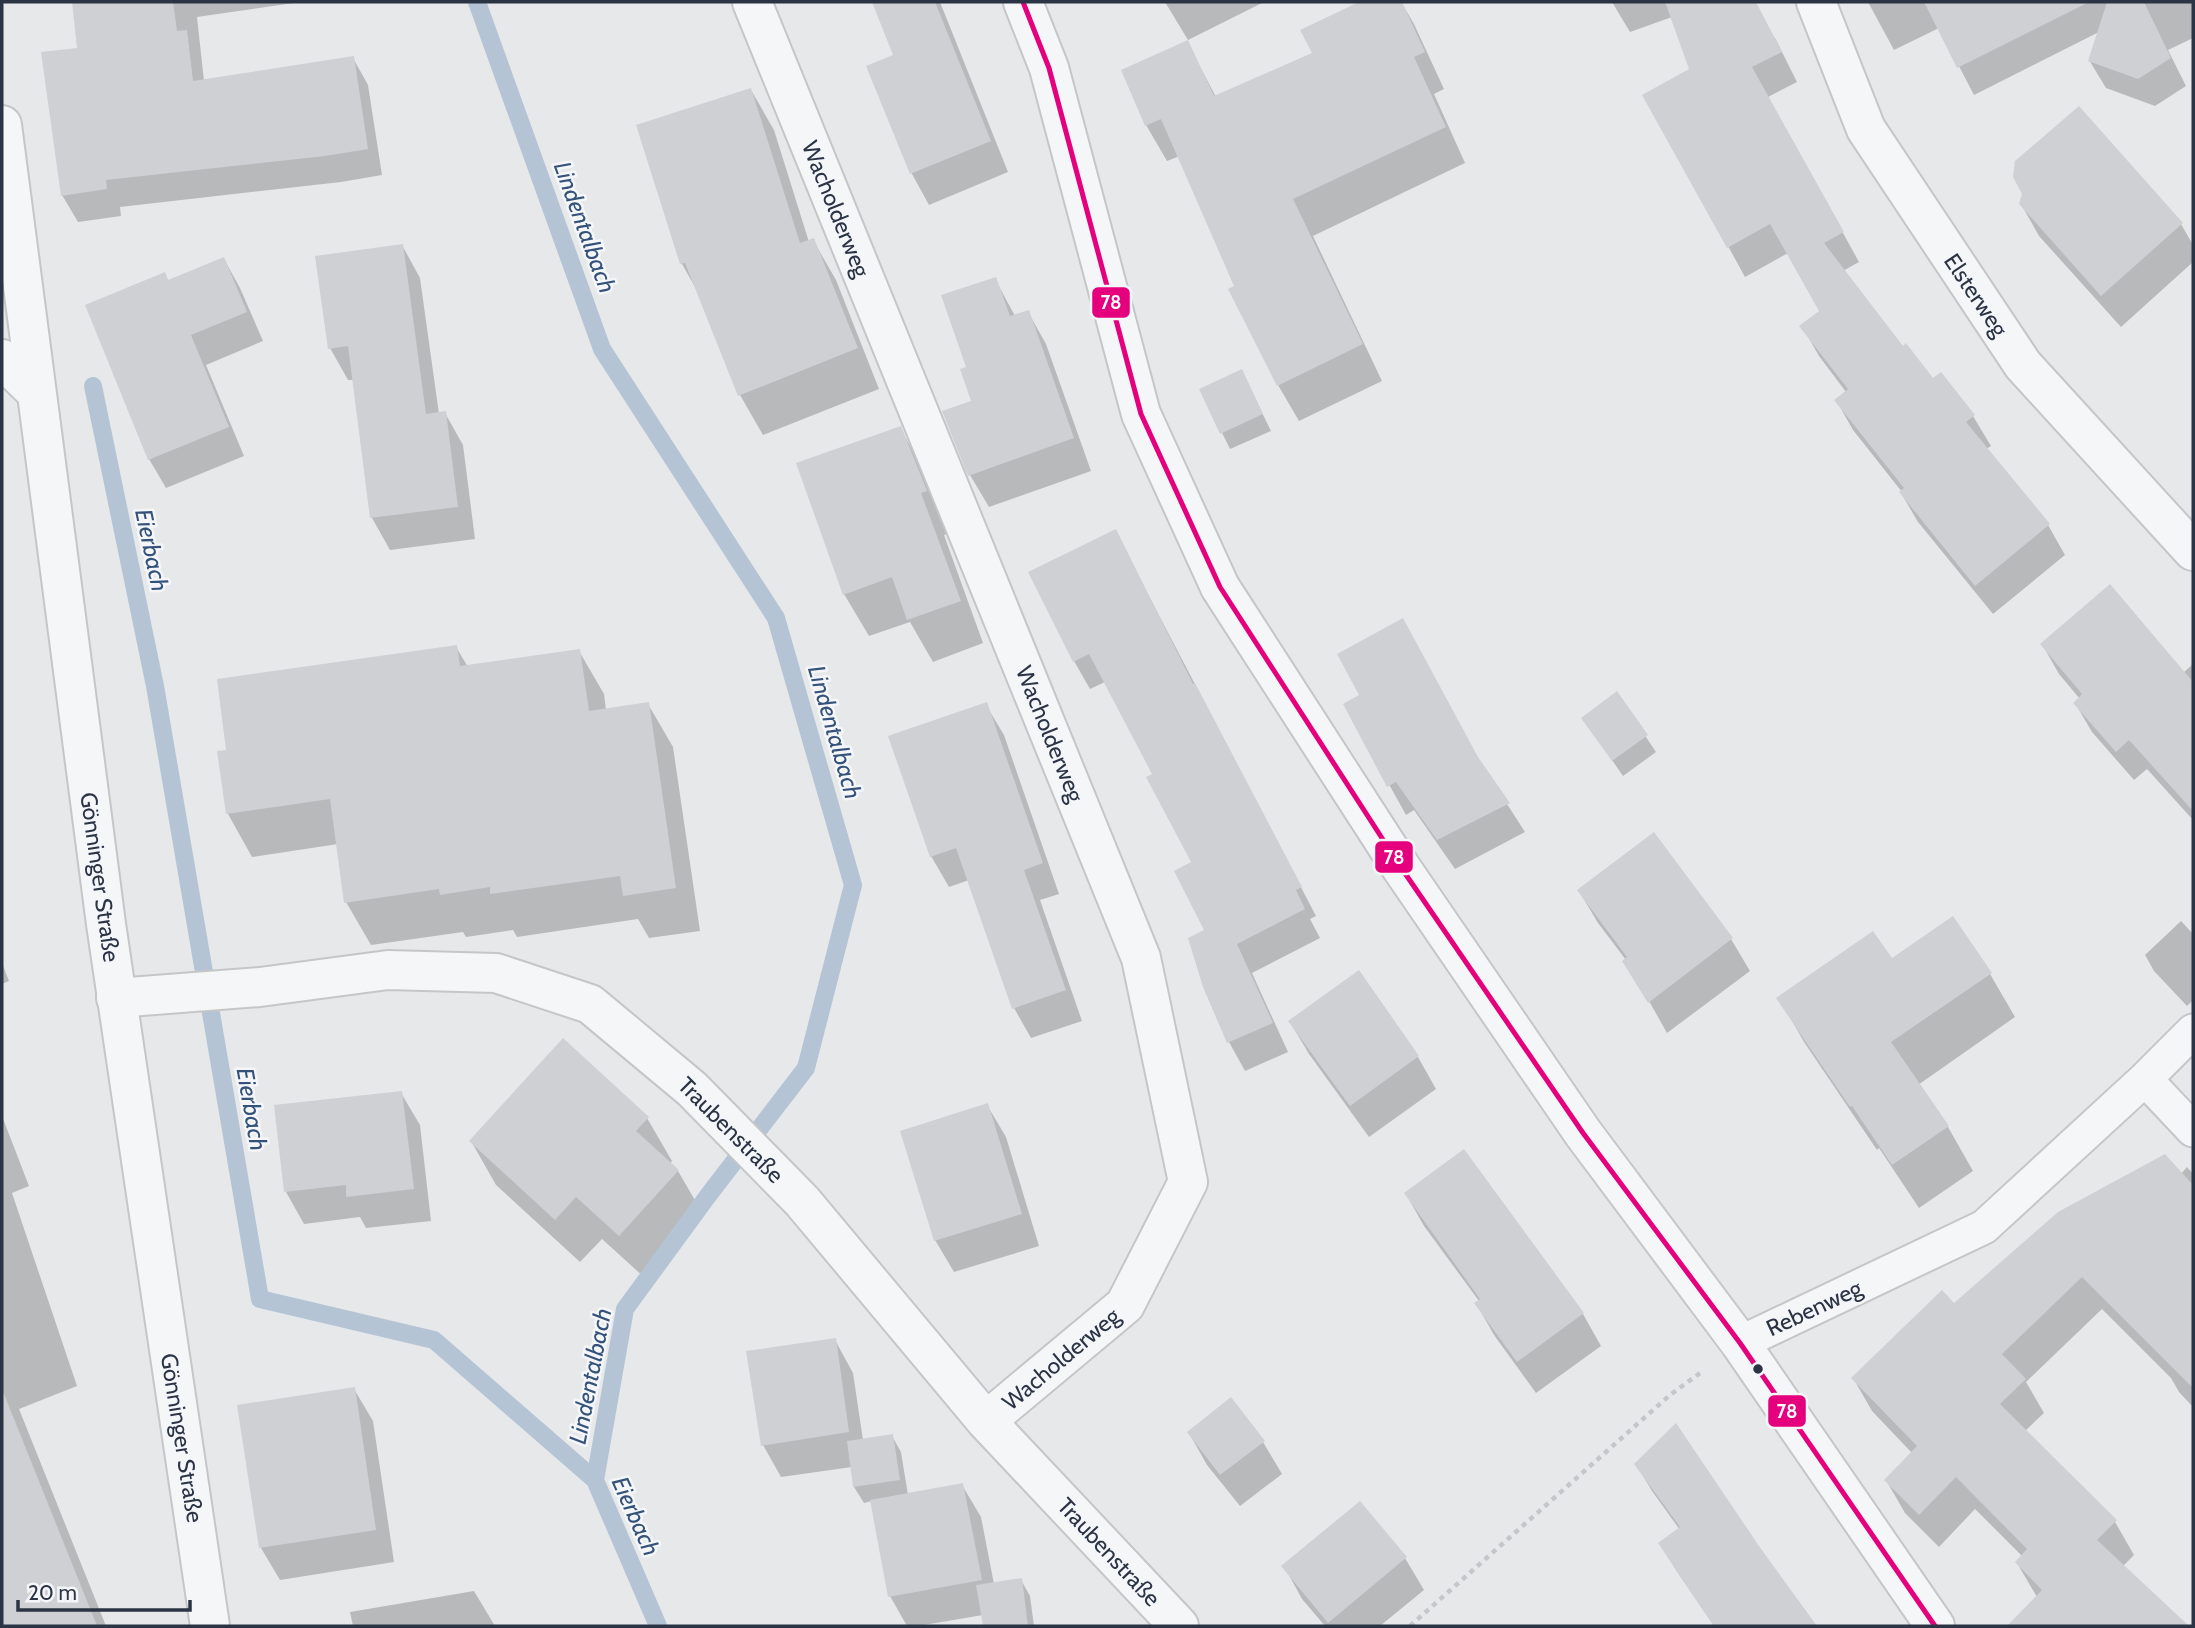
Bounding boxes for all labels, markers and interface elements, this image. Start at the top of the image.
street label: Wacholderweg [796,137,876,282]
water label: Lindentalbach [548,157,622,297]
street label: Elsterweg [1938,248,2014,342]
line badge: 78 [1091,286,1131,319]
text: 78 [1100,291,1122,314]
water label: Eierbach [129,506,175,594]
water label: Lindentalbach [802,662,868,802]
street label: Wacholderweg [1010,662,1090,807]
street label: Gönninger Straße [74,790,126,964]
line badge: 78 [1374,840,1414,874]
text: 78 [1383,846,1405,869]
water label: Eierbach [230,1065,274,1153]
street label: Traubenstraße [672,1071,790,1189]
street label: Rebenweg [1762,1273,1867,1342]
street label: Wacholderweg [997,1302,1126,1416]
water label: Lindentalbach [563,1306,617,1446]
street label: Gönninger Straße [155,1351,209,1525]
unlabelled marker [1751,1362,1765,1376]
line badge: 78 [1767,1394,1807,1428]
text: 78 [1776,1400,1798,1423]
water label: Eierbach [606,1472,666,1560]
street label: Traubenstraße [1052,1492,1167,1612]
scale bar [18,1568,189,1612]
text: 20 m [28,1580,77,1605]

